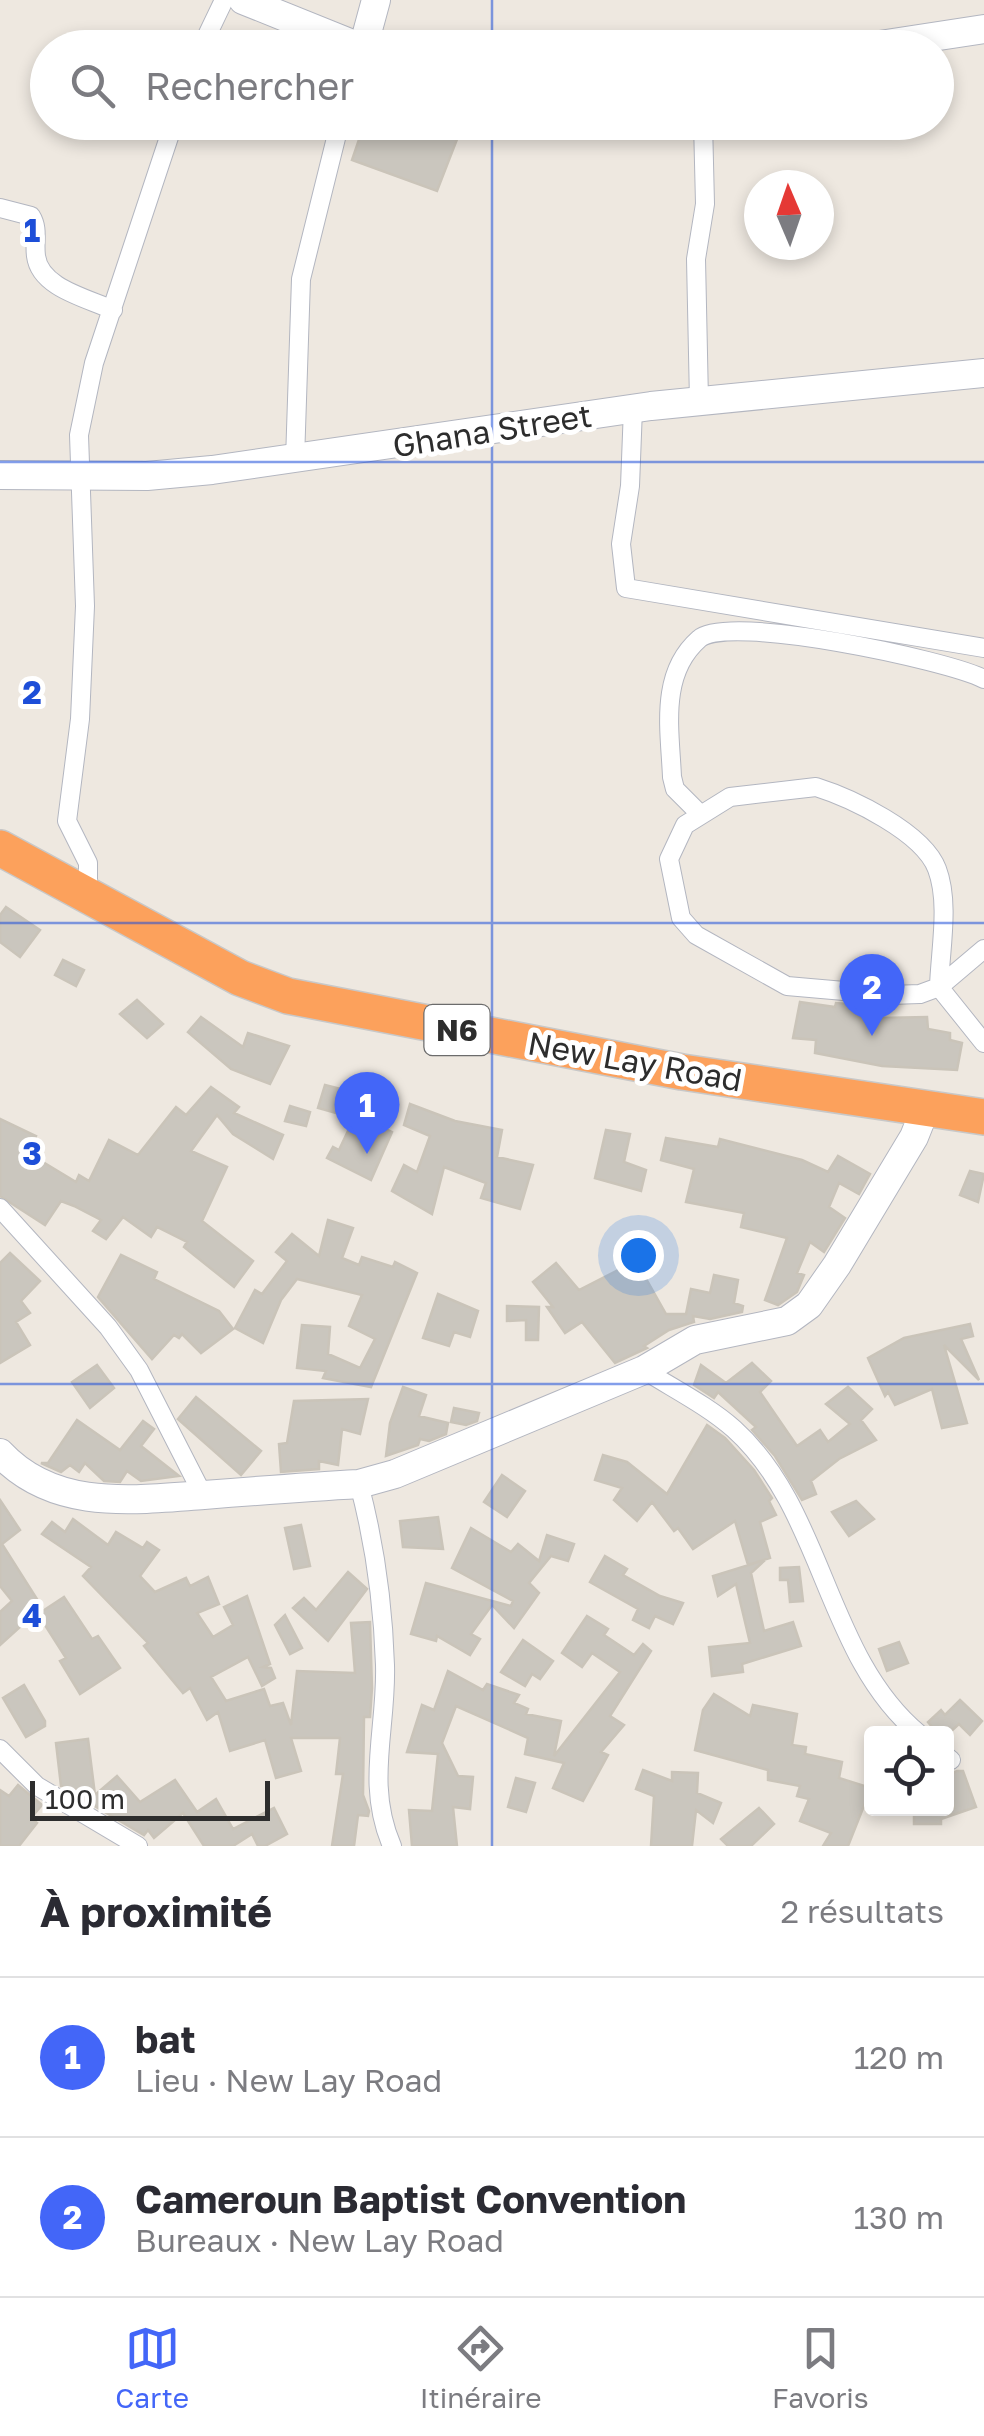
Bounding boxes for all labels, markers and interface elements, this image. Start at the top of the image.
search box [30,30,954,140]
icon: search [65,58,120,113]
text: Rechercher [145,63,354,108]
north arrow [744,170,834,260]
text: 1 [24,211,40,249]
street label: Ghana Street [390,396,594,464]
text: 2 [22,673,42,711]
pin: 2 [840,954,904,1036]
road number: N6 [424,1005,490,1055]
street label: New Lay Road [525,1023,745,1099]
pin: 1 [334,1072,400,1154]
text: 3 [22,1134,42,1172]
your location [613,1230,664,1281]
text: 4 [22,1596,42,1634]
map controls [864,1726,954,1816]
button: locate [864,1726,954,1816]
scale bar [30,1776,270,1820]
text: 100 m [45,1782,125,1815]
text: À proximité [40,1886,272,1936]
text: 2 résultats [780,1892,944,1930]
text: bat [135,2016,196,2061]
text: 1 [64,2038,81,2076]
text: 120 m [854,2038,944,2076]
text: Lieu · New Lay Road [135,2061,442,2099]
text: Cameroun Baptist Convention [135,2176,686,2221]
text: 2 [63,2198,82,2236]
text: 130 m [854,2198,944,2236]
text: Bureaux · New Lay Road [135,2221,504,2259]
tab: Carte [115,2321,189,2414]
tab: Itinéraire [420,2321,542,2414]
tab: Favoris [772,2321,869,2414]

